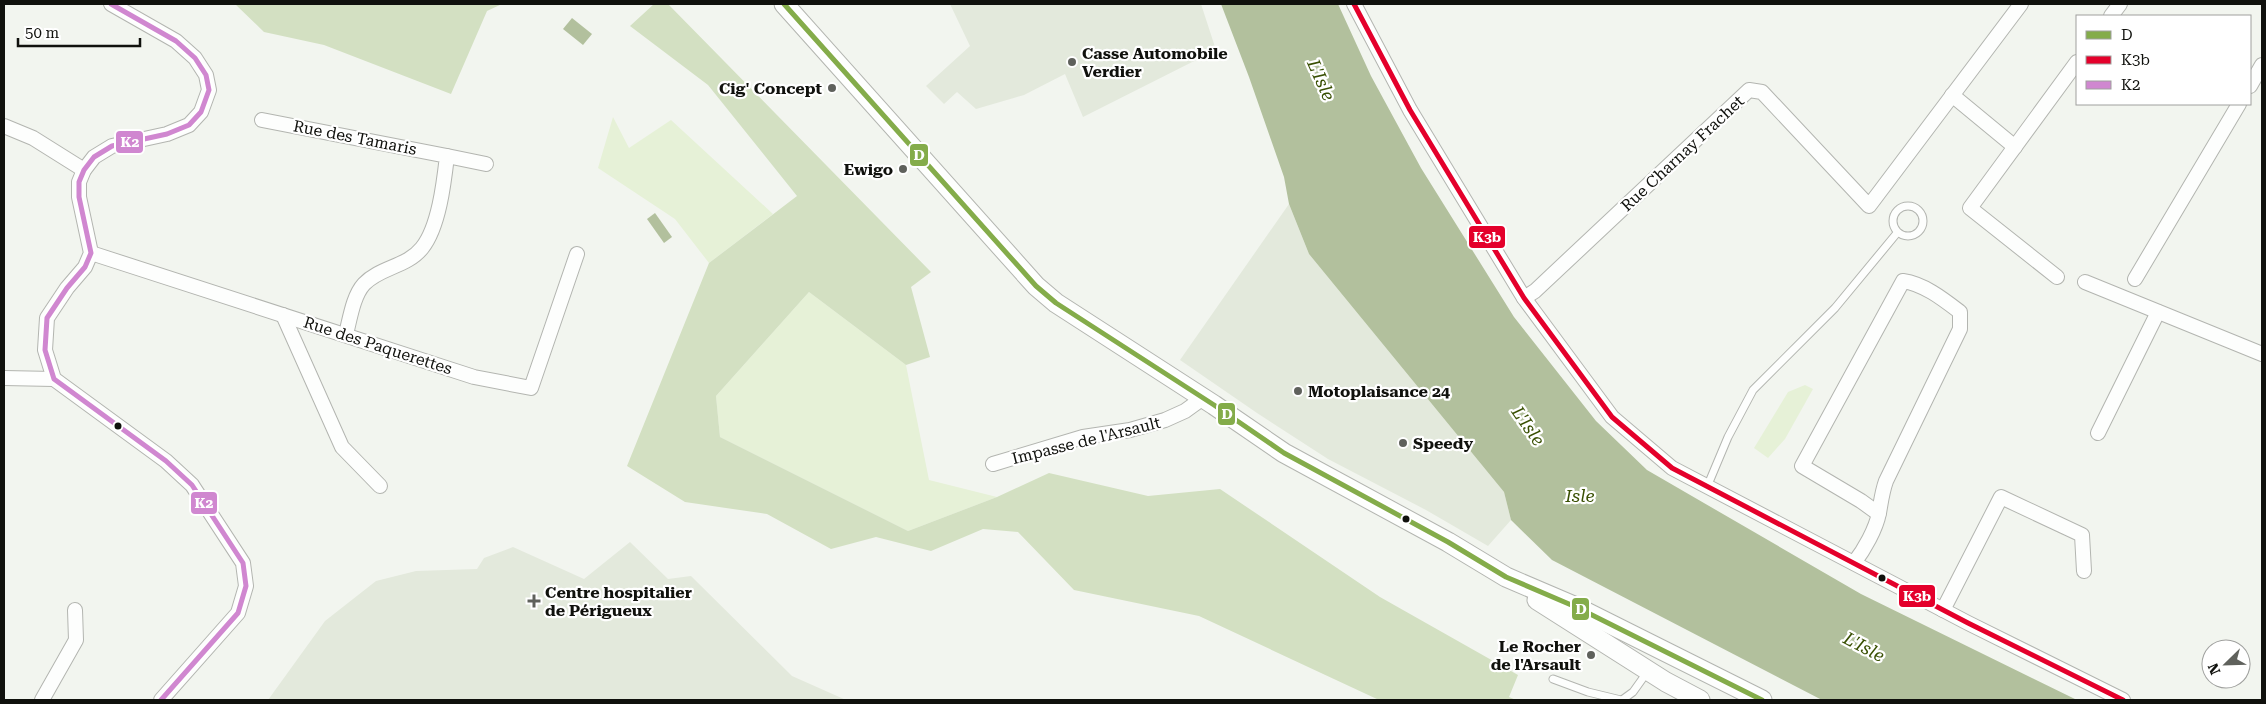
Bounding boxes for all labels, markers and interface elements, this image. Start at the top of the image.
scale bar [18,15,140,47]
legend [2076,15,2251,105]
text: 50 m [25,24,60,42]
text: D [2121,26,2133,44]
place label: Casse Automobile Verdier [1082,44,1228,81]
text: K3b [2121,51,2150,69]
water label: L'Isle [1303,55,1340,104]
marker: Casse Automobile Verdier [1066,56,1078,68]
text: K2 [2121,76,2140,94]
place label: Cig' Concept [719,79,822,98]
marker: Cig' Concept [826,82,838,94]
street label: Rue Charnay Frachet [1617,91,1748,215]
street label: Rue des Tamaris [292,116,419,159]
line badge: K2 [115,130,144,154]
text: K2 [121,134,140,150]
line badge: D [909,143,929,167]
text: D [913,147,925,163]
place label: Ewigo [844,160,893,179]
marker: Ewigo [897,163,909,175]
line badge: K3b [1468,225,1506,249]
text: K3b [1473,229,1501,245]
street label: Rue des Paquerettes [301,312,455,379]
place label: Motoplaisance 24 [1308,382,1450,401]
marker: Motoplaisance 24 [1292,385,1304,397]
water label: L'Isle [1507,401,1549,449]
line badge: D [1217,402,1236,426]
text: D [1221,406,1233,422]
street label: Impasse de l'Arsault [1010,413,1162,468]
unlabelled marker [113,421,123,431]
place label: Speedy [1413,434,1473,453]
marker: Speedy [1397,437,1409,449]
water label: Isle [1564,485,1595,506]
line badge: K2 [190,491,218,515]
text: K2 [195,495,214,511]
unlabelled marker [1401,514,1411,524]
unlabelled marker [1877,573,1887,583]
place label: Centre hospitalier de Périgueux [545,583,692,620]
line badge: K3b [1898,584,1936,608]
text: K3b [1903,588,1931,604]
marker: Centre hospitalier de Périgueux [527,594,541,608]
line badge: D [1571,597,1590,621]
text: D [1575,601,1587,617]
water label: L'Isle [1839,627,1888,666]
place label: Le Rocher de l'Arsault [1491,637,1581,674]
north arrow [2201,639,2251,689]
marker: Le Rocher de l'Arsault [1585,649,1597,661]
text: N [2204,661,2224,677]

